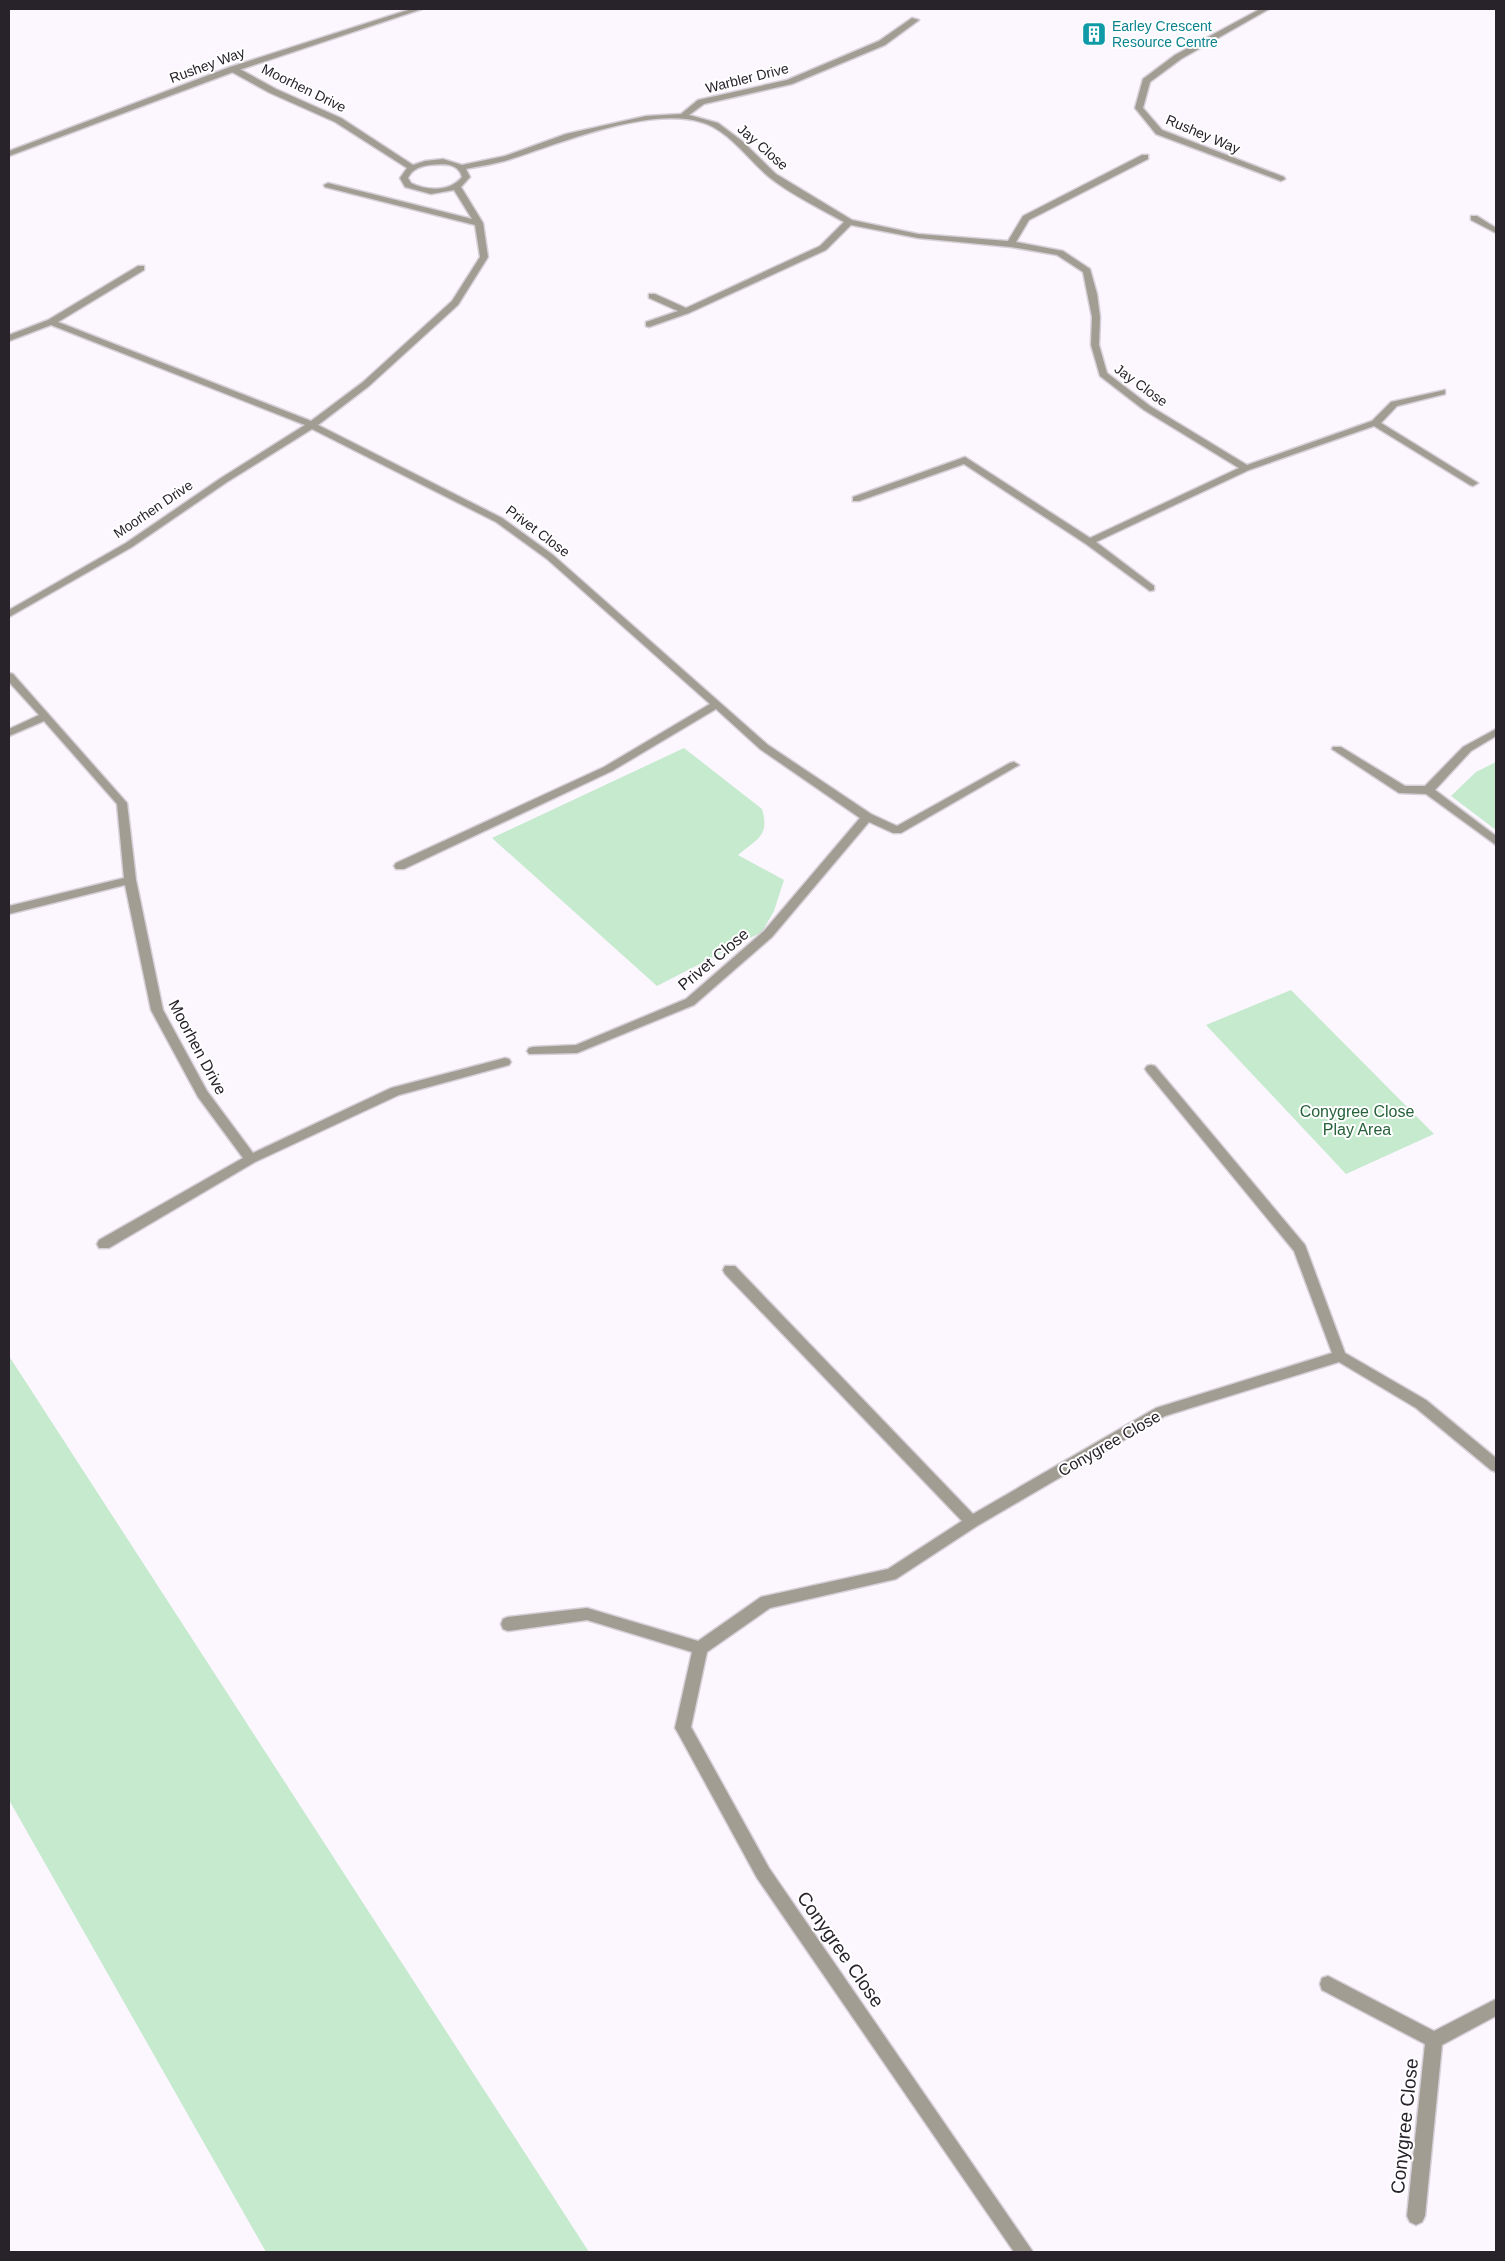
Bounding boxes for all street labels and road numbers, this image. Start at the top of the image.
street label: Rushey Way [167,44,247,86]
street label: Warbler Drive [704,60,790,96]
street label: Moorhen Drive [259,61,349,115]
street label: Rushey Way [1164,111,1242,157]
street label: Jay Close [735,121,792,173]
street label: Jay Close [1111,360,1171,410]
street label: Moorhen Drive [110,477,196,541]
street label: Privet Close [503,502,573,560]
street label: Privet Close [675,925,752,994]
street label: Moorhen Drive [165,997,230,1098]
street label: Conygree Close [1055,1407,1163,1479]
street label: Conygree Close [793,1887,888,2011]
street label: Conygree Close [1387,2057,1422,2195]

